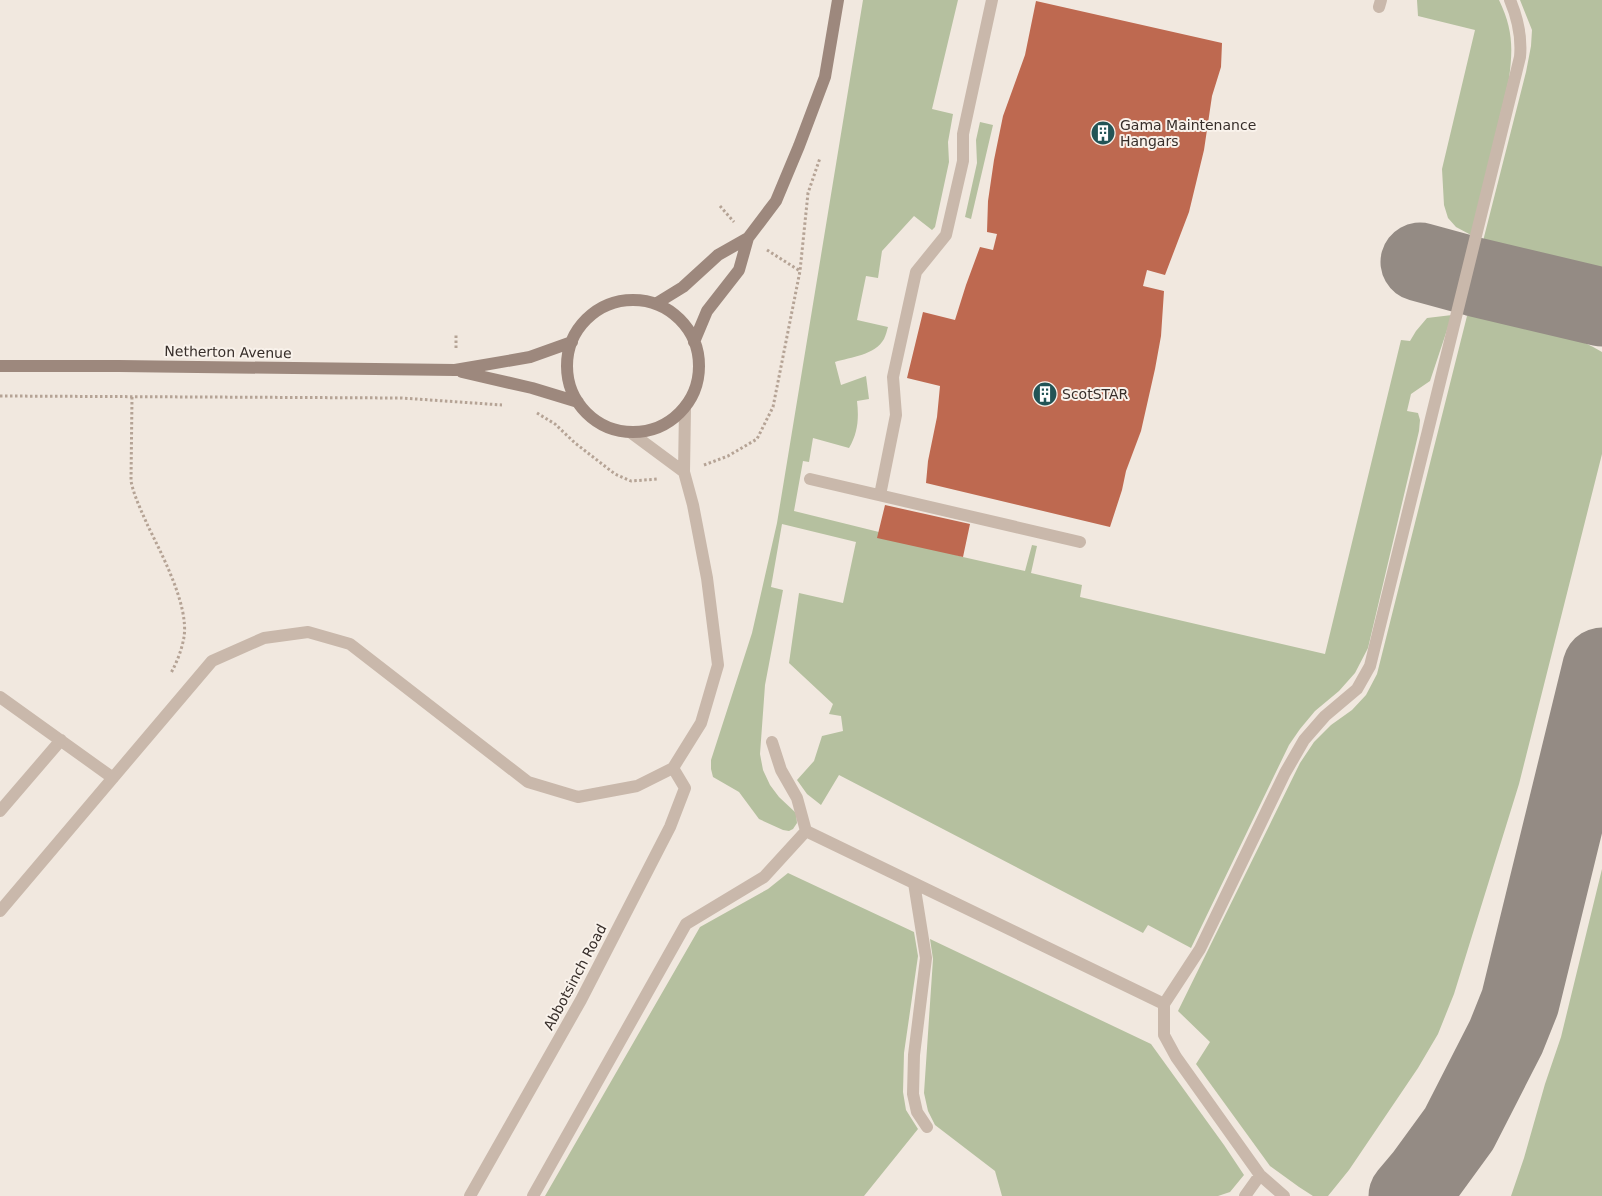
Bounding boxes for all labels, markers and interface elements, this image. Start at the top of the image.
place label: Gama Maintenance Hangars [1120,117,1256,149]
building icon: Gama Maintenance Hangars [1090,120,1116,146]
street label: Netherton Avenue [164,343,292,361]
building icon: ScotSTAR [1032,381,1058,407]
place label: ScotSTAR [1062,386,1129,402]
street label: Abbotsinch Road [540,921,610,1033]

